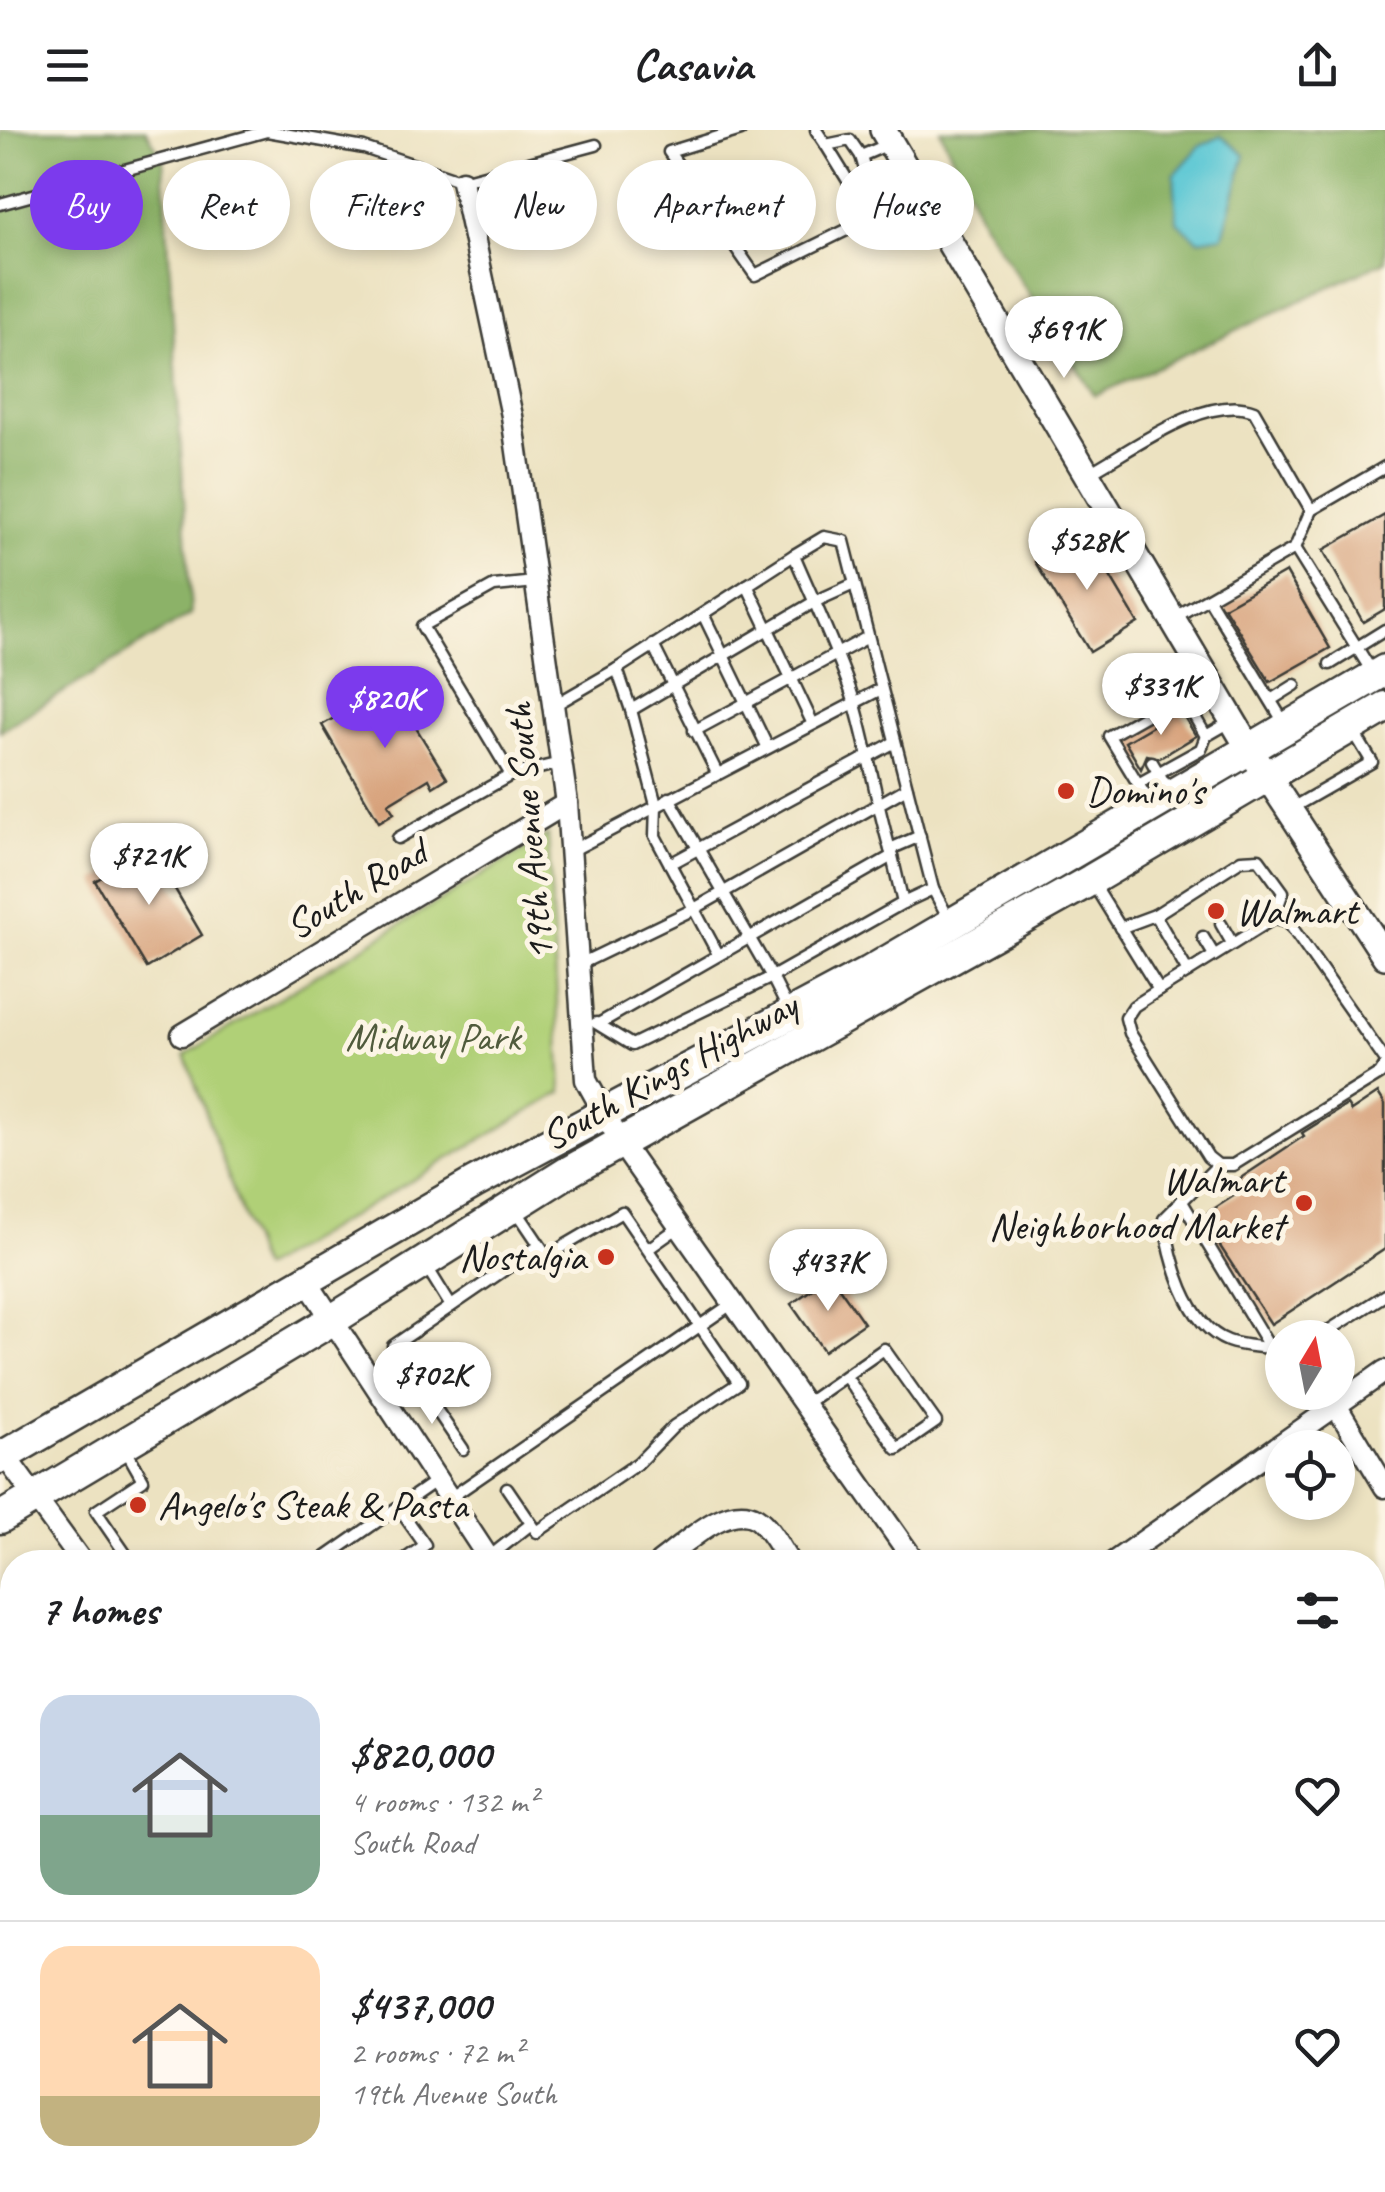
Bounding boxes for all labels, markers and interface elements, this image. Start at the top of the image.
text: Casavia [633,37,752,94]
icon: menu [40,38,95,93]
icon: share [1290,38,1345,93]
chip: Buy [30,160,143,250]
chip: Rent [163,160,290,250]
chip: Filters [310,160,456,250]
chip: New [476,160,597,250]
chip: Apartment [617,160,816,250]
chip: House [836,160,974,250]
pin: $691K [994,296,1134,381]
text: $691K [1027,308,1101,349]
pin: $528K [1017,508,1157,593]
text: $528K [1050,520,1124,561]
pin: $331K [1091,653,1231,738]
text: $331K [1124,665,1198,706]
pin: $820K [315,666,455,751]
text: $820K [348,678,422,719]
street label: 19th Avenue South [493,699,565,963]
place label: Domino's [1086,766,1207,816]
marker: Domino's [1055,780,1077,802]
pin: $721K [79,823,219,908]
street label: South Road [276,825,440,951]
text: $721K [112,835,186,876]
place label: Walmart [1236,886,1361,936]
marker: Walmart [1205,900,1227,922]
street label: South Kings Highway [532,978,809,1162]
park label: Midway Park [346,1012,523,1062]
place label: Walmart Neighborhood Market [989,1155,1290,1251]
marker: Walmart Neighborhood Market [1293,1192,1315,1214]
pin: $437K [758,1229,898,1314]
place label: Nostalgia [459,1232,589,1282]
text: $437K [791,1241,865,1282]
marker: Nostalgia [595,1246,617,1268]
north arrow [1265,1320,1355,1410]
map controls [1265,1320,1355,1520]
pin: $702K [362,1342,502,1427]
text: $702K [395,1354,469,1395]
button: locate [1265,1430,1355,1520]
place label: Angelo's Steak & Pasta [158,1480,470,1530]
marker: Angelo's Steak & Pasta [127,1494,149,1516]
icon: filters [1290,1583,1345,1638]
text: 7 homes [40,1584,158,1637]
text: $820,000 [350,1728,491,1781]
icon: home [120,1735,240,1855]
icon: heart [1290,1768,1345,1823]
text: 4 rooms · 132 m² [350,1781,537,1822]
text: South Road [350,1822,475,1863]
text: $437,000 [350,1979,490,2032]
icon: home [120,1986,240,2106]
icon: heart [1290,2019,1345,2074]
text: 2 rooms · 72 m² [350,2032,523,2073]
text: 19th Avenue South [350,2073,557,2114]

